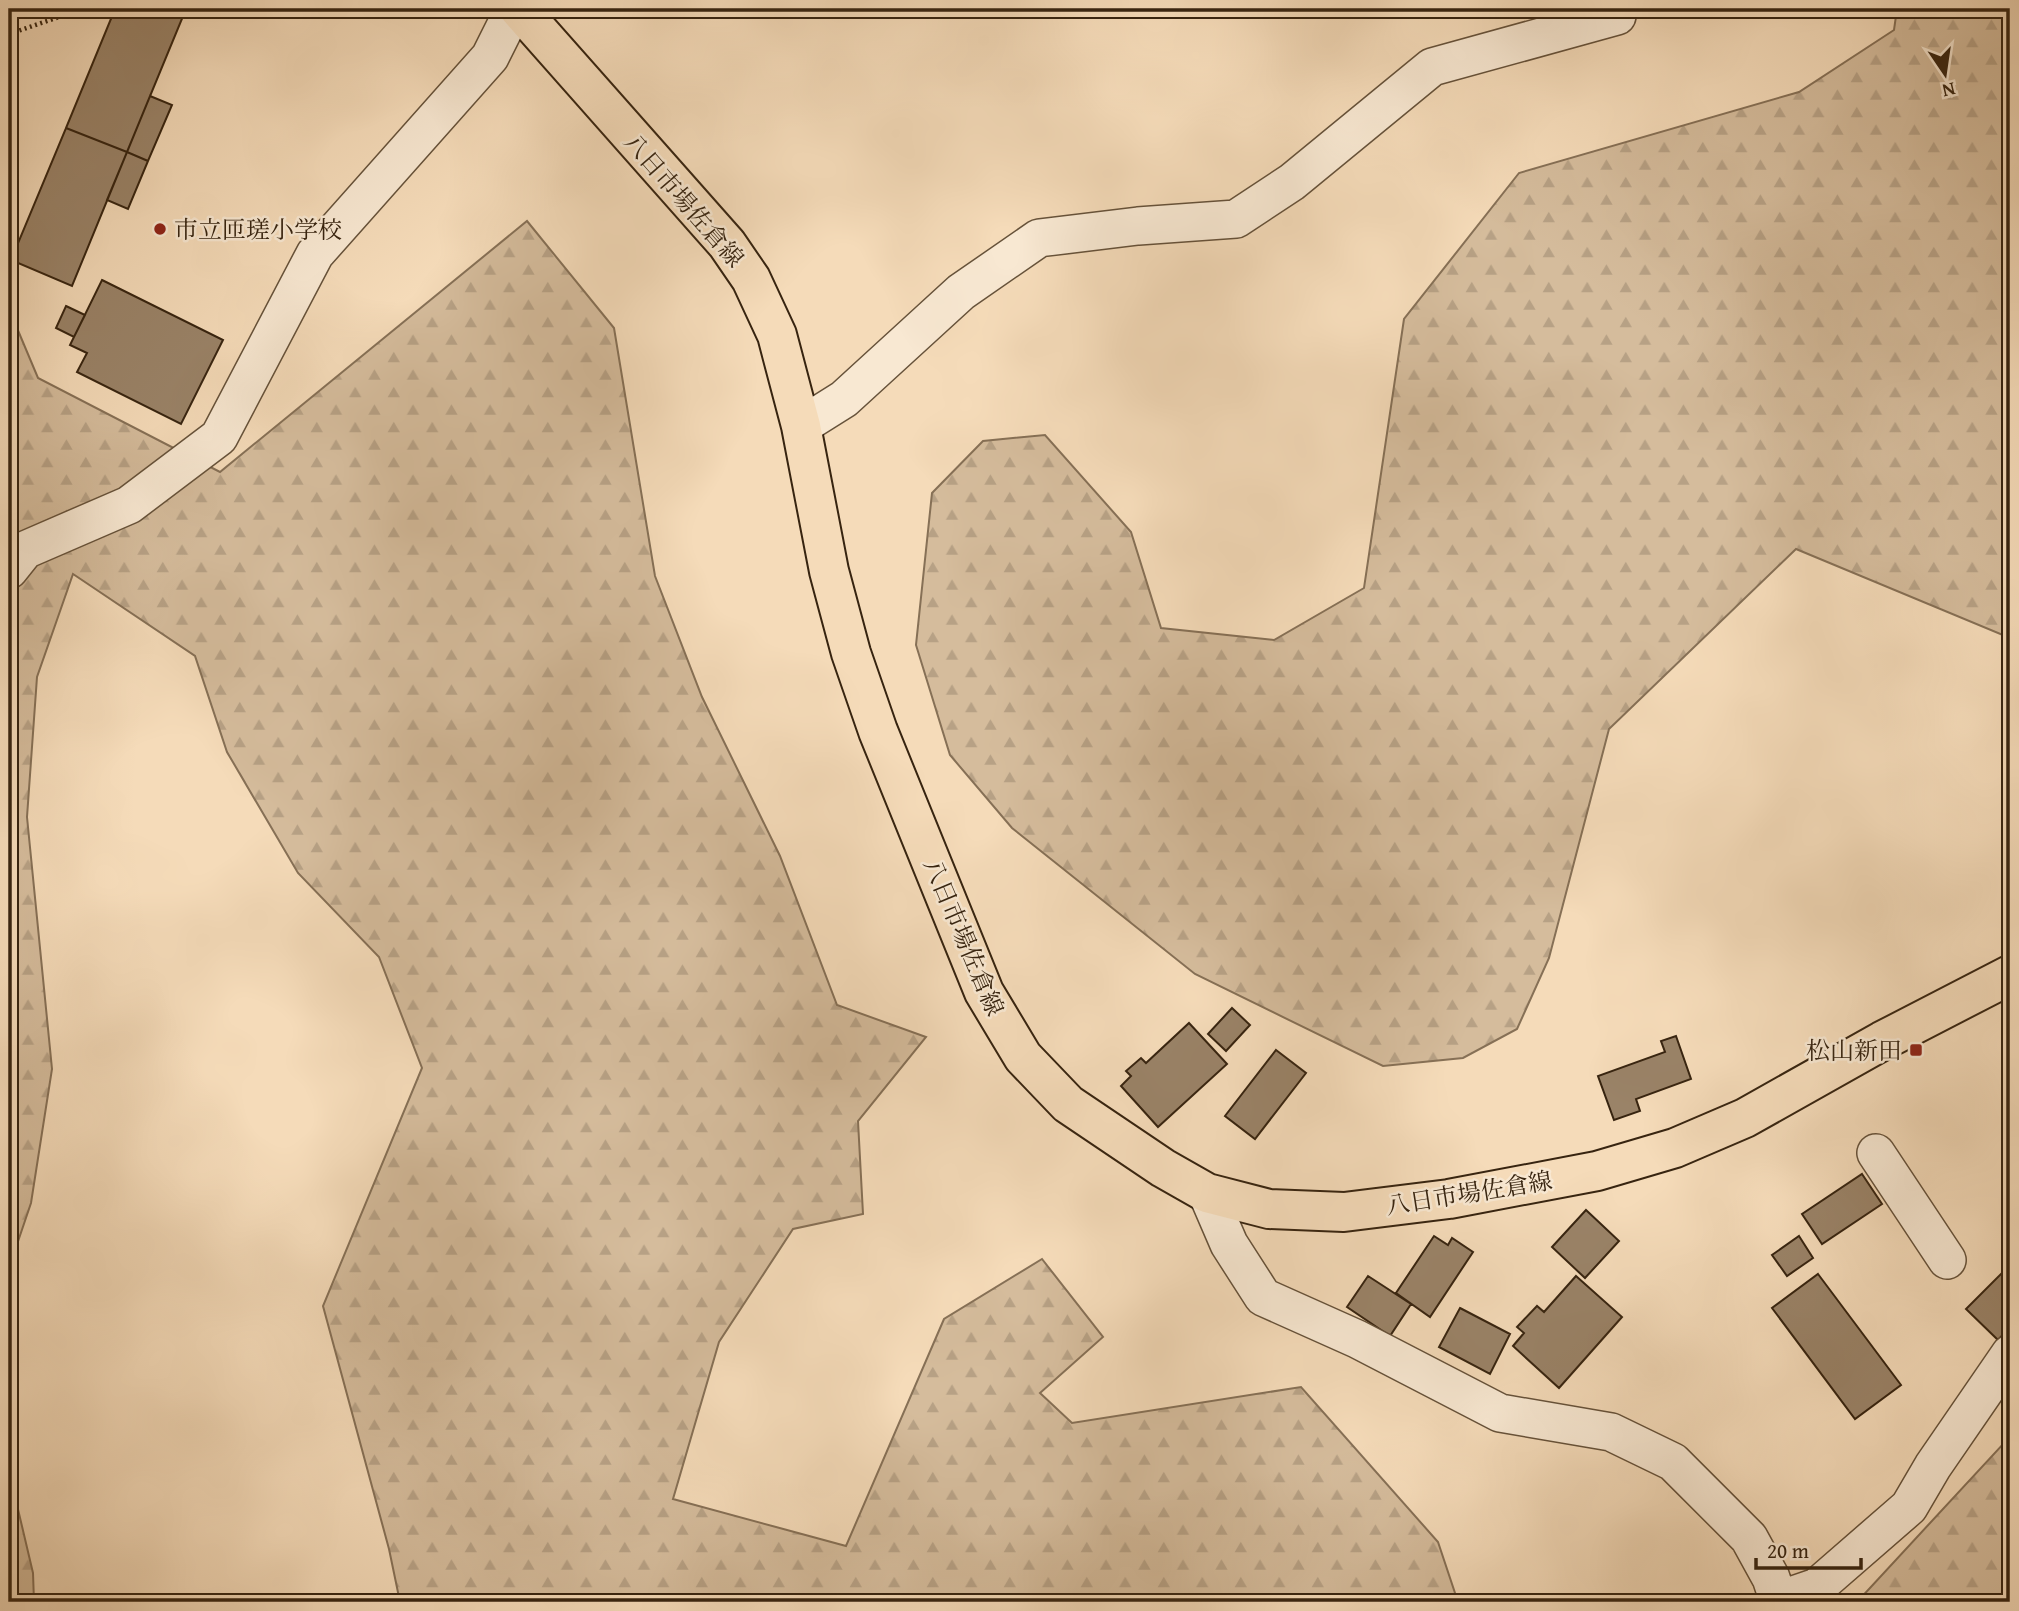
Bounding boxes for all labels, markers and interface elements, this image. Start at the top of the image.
north arrow [1910,38,1980,108]
text: N [1939,75,1958,106]
street label: 八日市場佐倉線 [616,125,752,275]
place label: 市立匝瑳小学校 [174,212,342,247]
marker: 市立匝瑳小学校 [152,221,168,237]
street label: 八日市場佐倉線 [915,853,1013,1021]
place label: 松山新田 [1806,1033,1902,1068]
marker: 松山新田 [1908,1042,1924,1058]
street label: 八日市場佐倉線 [1383,1163,1555,1223]
scale bar [1756,1527,1862,1571]
text: 20 m [1767,1535,1809,1566]

